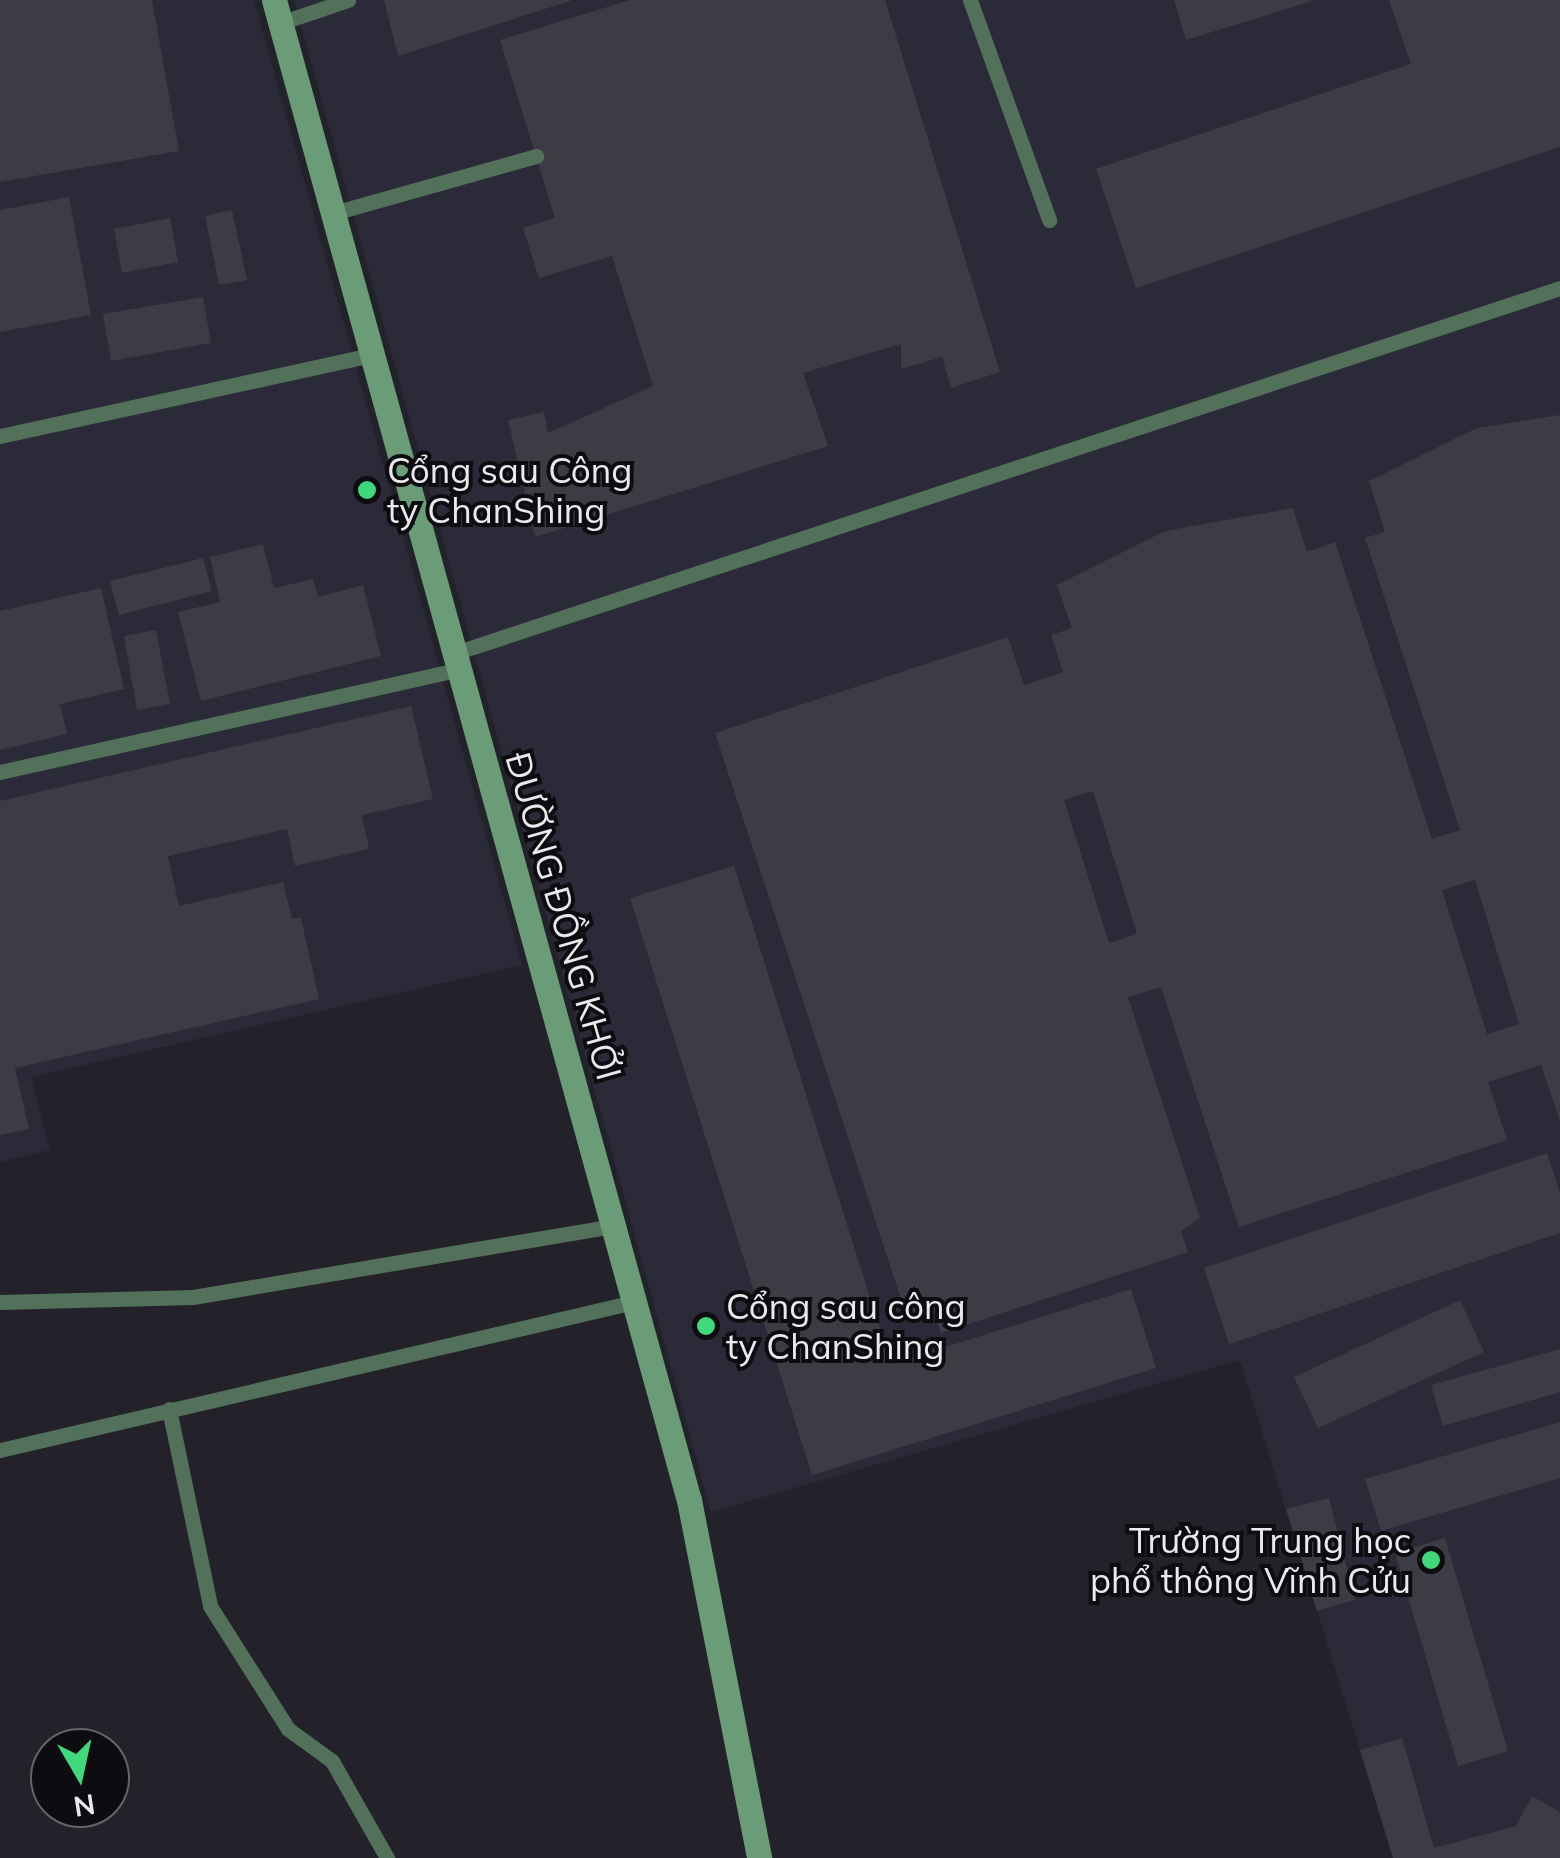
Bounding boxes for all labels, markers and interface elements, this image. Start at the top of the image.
place label: Cổng sau Công ty ChanShing [387,449,632,531]
marker: Cổng sau Công ty ChanShing [356,479,378,501]
street label: ĐƯỜNG ĐỒNG KHỞI [497,747,631,1085]
place label: Cổng sau công ty ChanShing [726,1285,966,1367]
marker: Cổng sau công ty ChanShing [695,1315,717,1337]
place label: Trường Trung học phổ thông Vĩnh Cửu [1090,1519,1411,1601]
marker: Trường Trung học phổ thông Vĩnh Cửu [1420,1549,1442,1571]
north arrow [30,1728,130,1828]
text: N [71,1787,98,1825]

